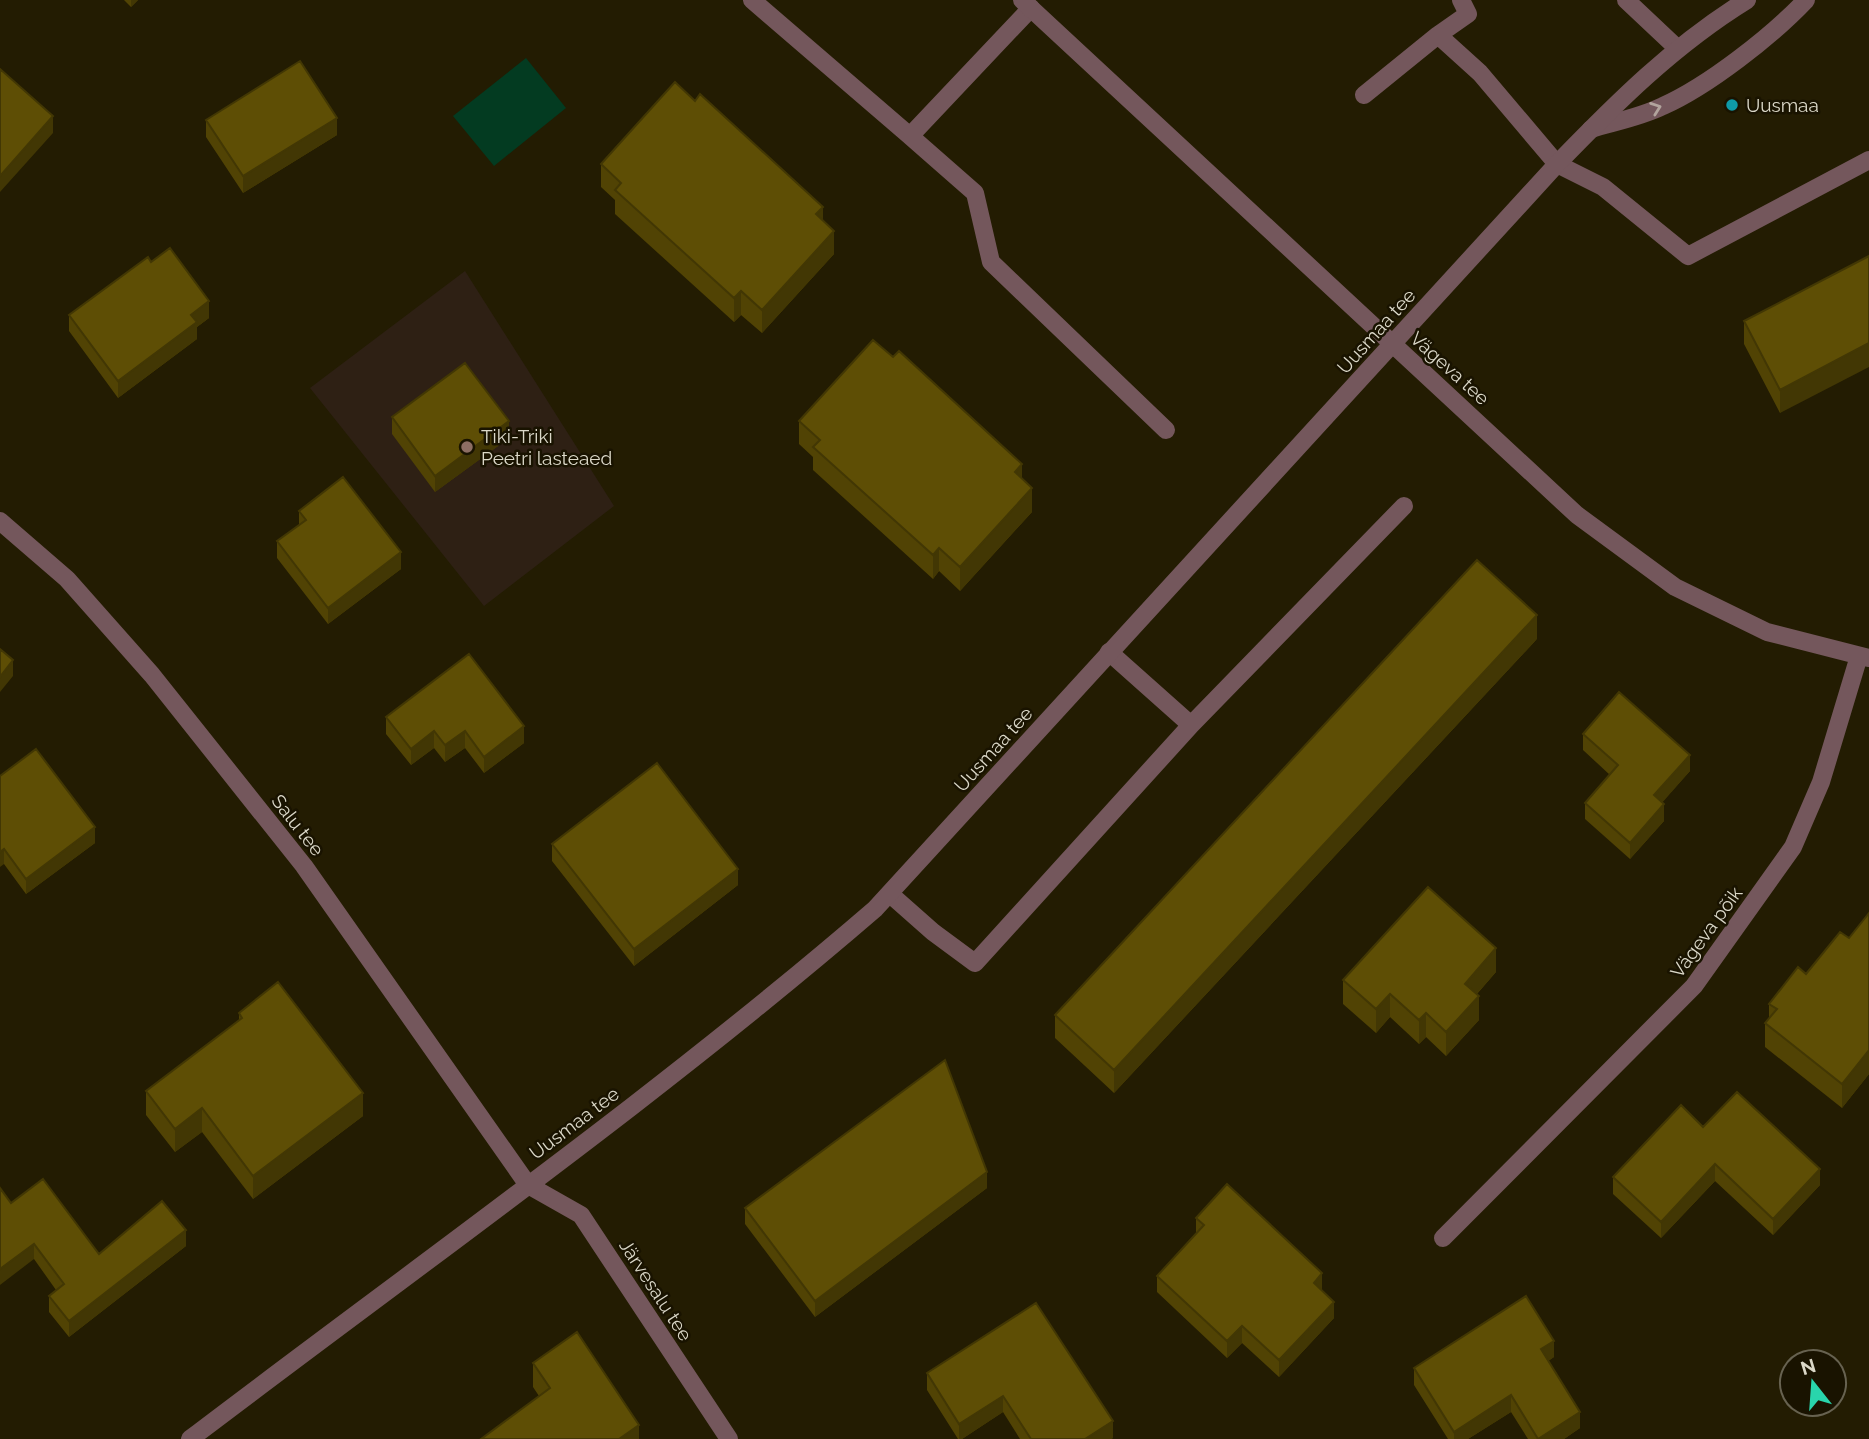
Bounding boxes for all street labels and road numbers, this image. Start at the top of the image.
street label: Uusmaa tee [1332,284,1420,378]
street label: Vägeva tee [1406,327,1494,409]
street label: Uusmaa tee [949,702,1037,796]
street label: Salu tee [267,790,329,860]
street label: Vägeva põik [1666,882,1746,982]
street label: Uusmaa tee [525,1082,623,1164]
street label: Järvesalu tee [615,1235,697,1345]

